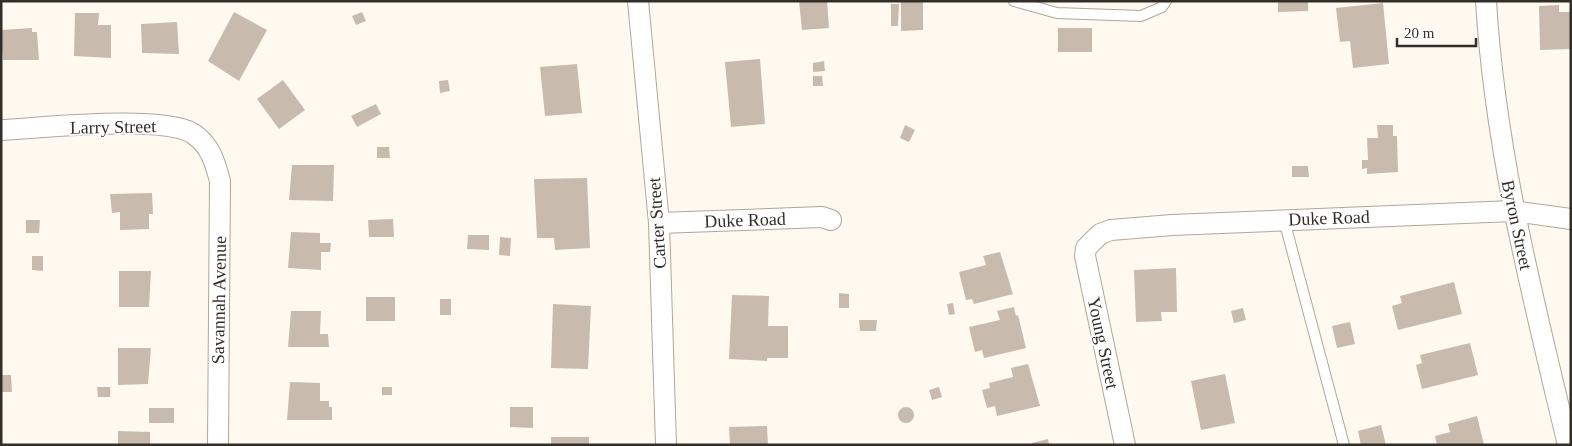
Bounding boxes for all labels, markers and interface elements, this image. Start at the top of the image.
scale bar [1397,15,1476,47]
text: 20 m [1404,25,1435,41]
street label: Larry Street [70,116,156,138]
street label: Carter Street [644,177,670,269]
street label: Byron Street [1498,178,1536,272]
street label: Duke Road [1288,207,1370,229]
street label: Duke Road [704,209,786,231]
street label: Savannah Avenue [208,236,230,364]
street label: Young Street [1083,295,1123,391]

